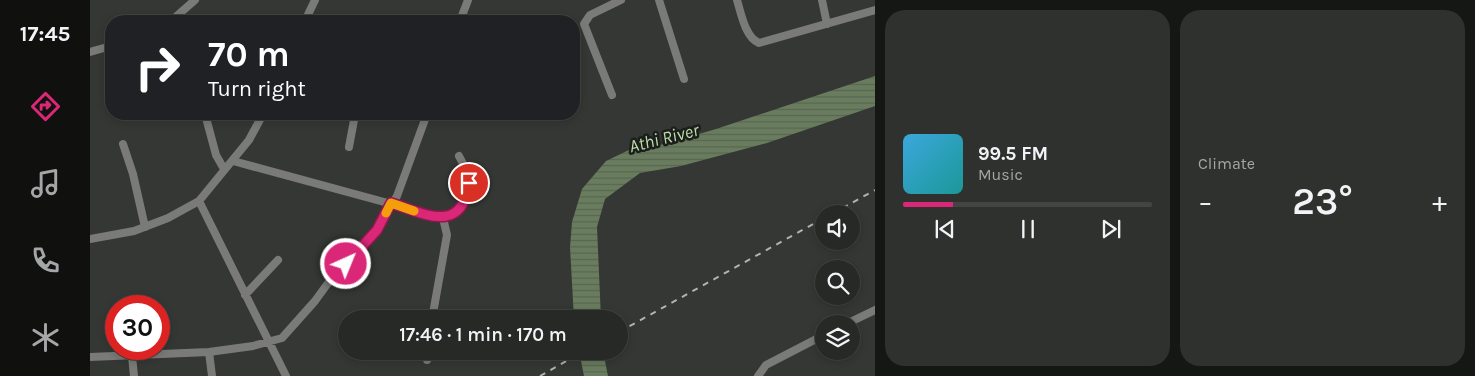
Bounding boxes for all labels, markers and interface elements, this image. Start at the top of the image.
text: 17:45 [20,21,70,47]
text: 70 m [208,34,290,75]
icon: right [125,35,190,100]
text: Turn right [208,76,306,102]
icon: directions [28,89,63,124]
water label: Athi River [627,119,702,157]
text: 99.5 FM [978,143,1048,165]
text: Climate [1198,154,1255,173]
pin [448,162,490,204]
text: Music [978,165,1023,184]
icon: music [28,166,63,201]
icon: arrive [455,169,483,197]
text: 23° [1292,179,1353,224]
text: − [1198,185,1213,218]
text: + [1432,185,1447,218]
map controls [815,205,860,360]
button: sound [815,205,860,250]
icon: previous [931,215,959,243]
icon: pause [1014,215,1042,243]
icon: next [1097,215,1125,243]
position arrow [319,237,371,289]
icon: phone [28,243,63,278]
button: search [815,260,860,305]
speed limit sign: 30 [105,295,170,360]
button: layers [815,315,860,360]
icon: climate [28,320,63,355]
text: 17:46 · 1 min · 170 m [399,324,567,346]

